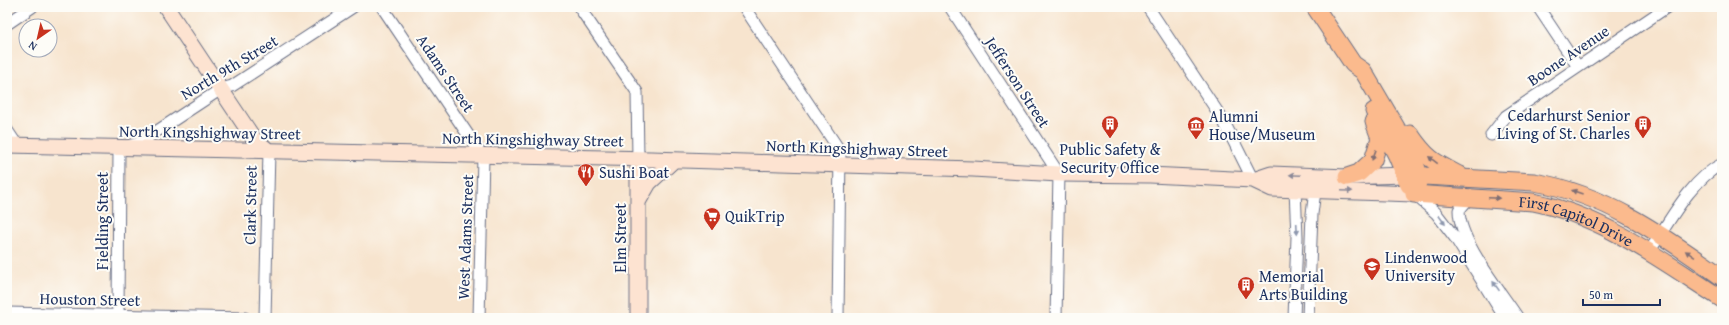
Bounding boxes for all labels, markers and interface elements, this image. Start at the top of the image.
north arrow [18,18,58,58]
street label: Boone Avenue [1522,19,1614,91]
street label: North 9th Street [176,28,282,106]
street label: Adams Street [411,29,481,117]
street label: Jefferson Street [978,30,1057,133]
text: N [24,37,40,55]
place label: Cedarhurst Senior Living of St. Charles [1497,103,1630,145]
place label: Alumni House/Museum [1209,104,1315,146]
building icon: Public Safety & Security Office [1100,114,1120,139]
building icon: Cedarhurst Senior Living of St. Charles [1633,114,1653,139]
museum icon: Alumni House/Museum [1186,115,1206,140]
street label: North Kingshighway Street [119,118,301,146]
street label: North Kingshighway Street [442,125,624,153]
street label: North Kingshighway Street [766,133,949,163]
place label: Public Safety & Security Office [1059,137,1161,179]
one-way arrow [1371,149,1377,161]
one-way arrow [1427,156,1438,165]
place label: Sushi Boat [599,160,670,184]
restaurant icon: Sushi Boat [576,162,596,187]
street label: Clark Street [237,165,263,245]
street label: Fielding Street [90,172,114,270]
one-way arrow [1288,172,1301,178]
street label: West Adams Street [451,174,479,300]
one-way arrow [1341,188,1354,194]
street label: First Capitol Drive [1518,189,1638,252]
one-way arrow [1570,189,1582,195]
one-way arrow [1488,195,1500,202]
street label: Elm Street [608,203,632,273]
place label: QuikTrip [725,204,785,228]
supermarket icon: QuikTrip [702,206,722,231]
one-way arrow [1438,215,1446,226]
one-way arrow [1293,223,1300,235]
place label: Lindenwood University [1385,245,1468,287]
one-way arrow [1685,251,1695,259]
school or university icon: Lindenwood University [1362,256,1382,281]
place label: Memorial Arts Building [1259,264,1348,306]
building icon: Memorial Arts Building [1236,275,1256,300]
one-way arrow [1492,280,1500,291]
scale bar [1583,281,1660,307]
street label: Houston Street [40,286,141,312]
text: 50 m [1589,286,1613,303]

